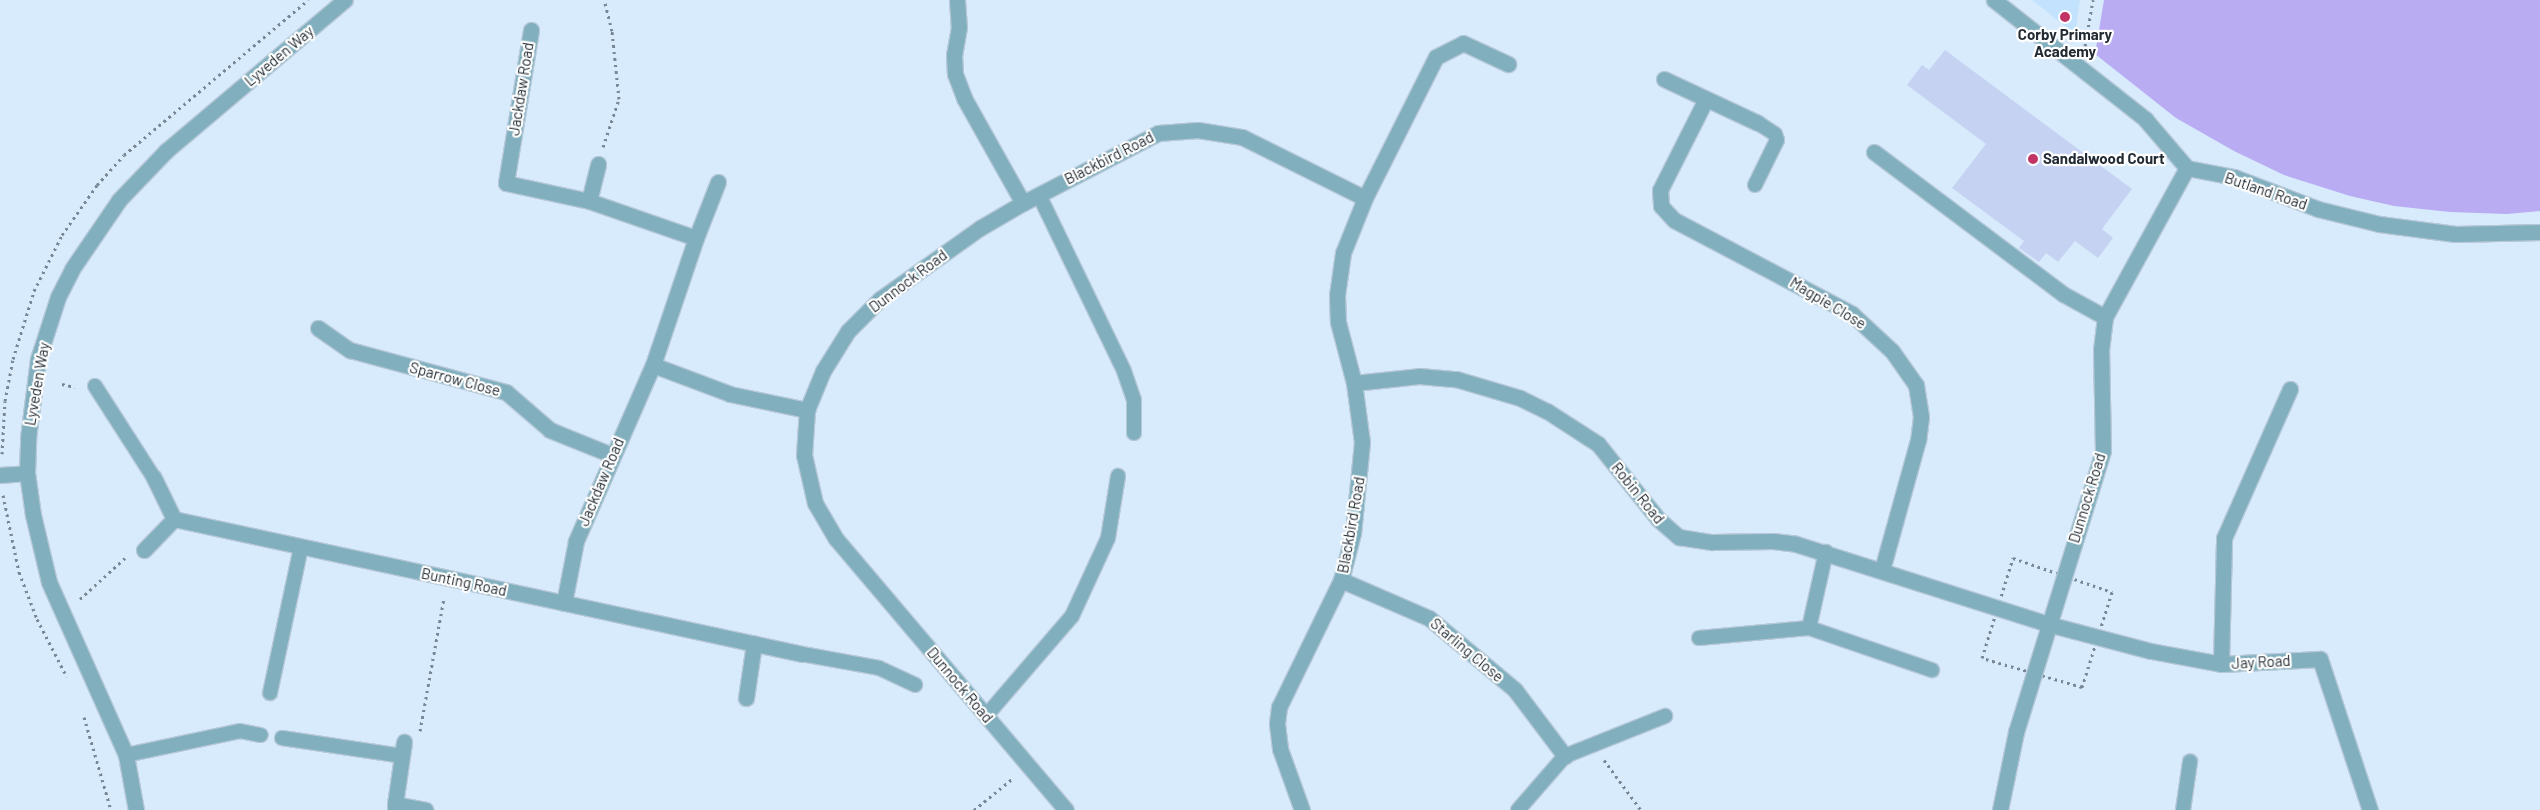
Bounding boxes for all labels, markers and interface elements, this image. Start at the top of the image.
marker: Corby Primary Academy [2059,11,2071,23]
street label: Lyveden Way [241,22,317,90]
place label: Corby Primary Academy [2018,25,2112,60]
street label: Jackdaw Road [505,41,537,137]
street label: Blackbird Road [1061,128,1157,188]
place label: Sandalwood Court [2043,150,2165,168]
marker: Sandalwood Court [2027,153,2039,165]
street label: Butland Road [2222,168,2310,214]
street label: Dunnock Road [866,246,950,316]
street label: Magpie Close [1787,273,1869,333]
street label: Lyveden Way [21,341,53,427]
street label: Sparrow Close [408,358,502,400]
street label: Jackdaw Road [574,435,628,529]
street label: Dunnock Road [2065,451,2109,545]
street label: Robin Road [1608,459,1668,527]
street label: Blackbird Road [1334,475,1368,575]
street label: Bunting Road [420,564,508,600]
street label: Starling Close [1427,614,1507,686]
street label: Dunnock Road [923,644,997,726]
street label: Jay Road [2231,651,2291,673]

